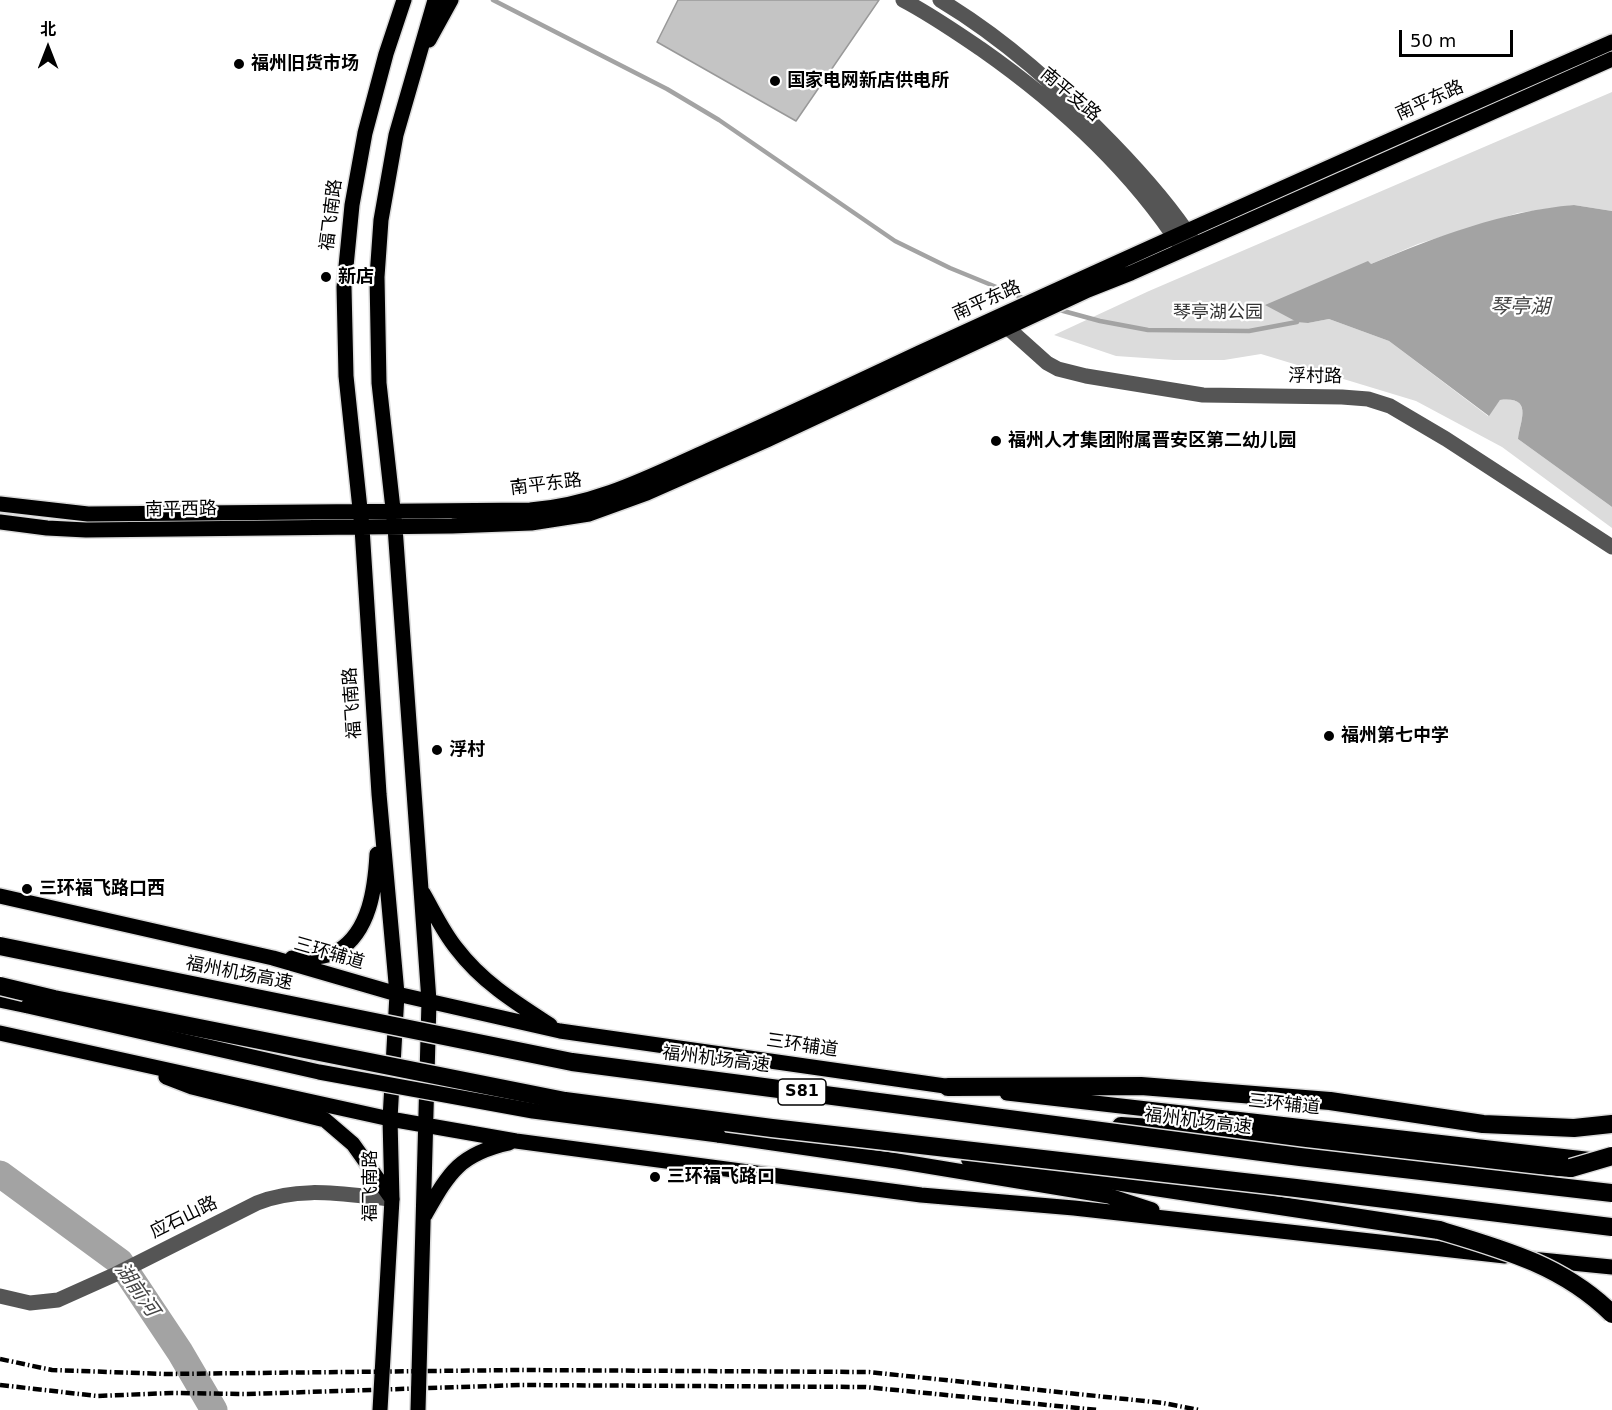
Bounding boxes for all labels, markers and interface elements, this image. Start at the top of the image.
north arrow [18,18,78,78]
scale bar [1402,18,1516,56]
text: 北 [40,20,56,39]
text: 50 m [1410,30,1456,51]
place label: 福州旧货市场 [251,53,359,75]
marker: 福州旧货市场 [232,57,246,71]
street label: 南平支路 [1035,64,1105,126]
place label: 国家电网新店供电所 [787,70,949,92]
marker: 国家电网新店供电所 [768,74,782,88]
street label: 南平东路 [1393,76,1467,126]
street label: 福飞南路 [317,178,347,252]
place label: 新店 [338,266,374,288]
marker: 新店 [319,270,333,284]
street label: 南平东路 [950,276,1024,326]
water label: 琴亭湖 [1490,296,1550,320]
park label: 琴亭湖公园 [1173,302,1263,324]
street label: 浮村路 [1288,366,1342,388]
place label: 福州人才集团附属晋安区第二幼儿园 [1008,430,1296,452]
marker: 福州人才集团附属晋安区第二幼儿园 [989,434,1003,448]
street label: 南平东路 [509,470,583,500]
street label: 南平西路 [145,499,217,521]
street label: 福飞南路 [340,666,366,740]
place label: 福州第七中学 [1341,725,1449,747]
marker: 福州第七中学 [1322,729,1336,743]
place label: 浮村 [449,739,485,761]
marker: 浮村 [430,743,444,757]
place label: 三环福飞路口西 [39,878,165,900]
marker: 三环福飞路口西 [20,882,34,896]
street label: 三环辅道 [291,934,367,974]
street label: 福州机场高速 [184,953,294,995]
street label: 三环辅道 [765,1030,839,1062]
street label: 福州机场高速 [661,1043,771,1077]
road number: S81 [778,1079,826,1105]
street label: 三环辅道 [1247,1090,1321,1120]
street label: 福州机场高速 [1143,1105,1253,1139]
street label: 福飞南路 [360,1150,382,1222]
place label: 三环福飞路口 [667,1166,775,1188]
marker: 三环福飞路口 [648,1170,662,1184]
street label: 应石山路 [147,1193,221,1243]
water label: 湖前河 [109,1259,163,1321]

